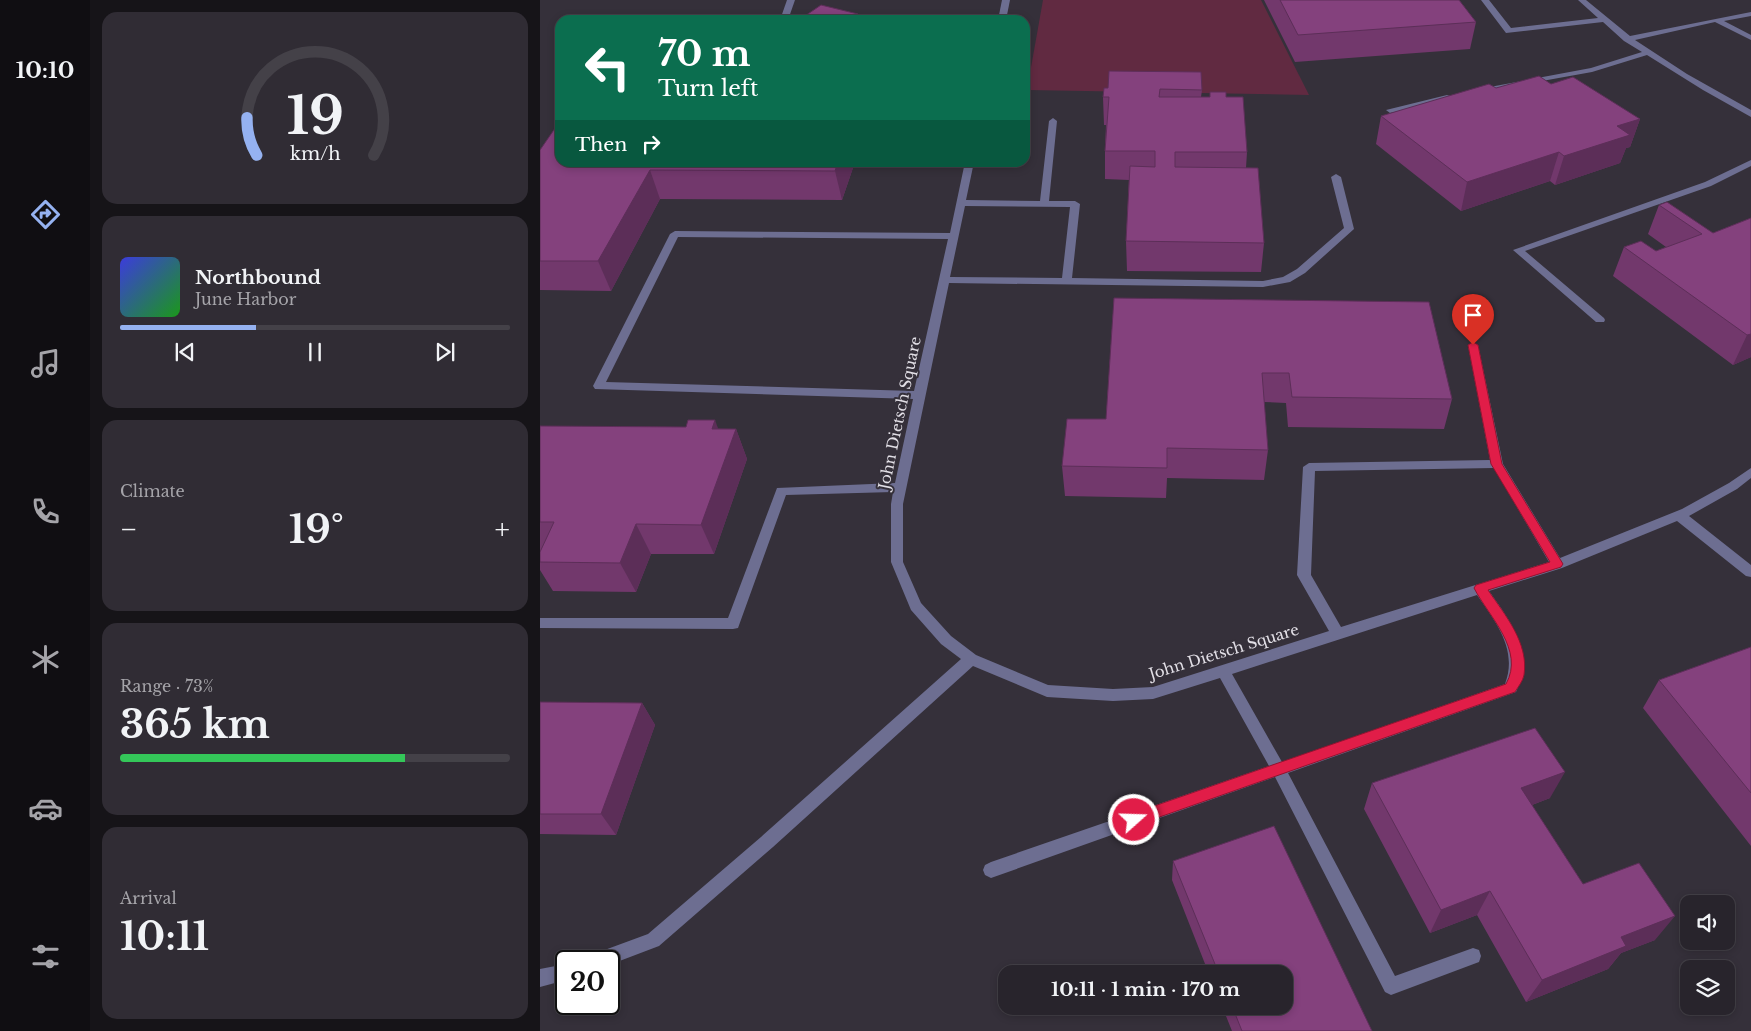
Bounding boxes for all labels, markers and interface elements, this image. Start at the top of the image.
text: 70 m [658,32,751,75]
icon: left [575,35,640,100]
text: 10:10 [16,57,74,84]
text: Turn left [658,75,758,102]
text: 19 [286,84,344,148]
icon: right [637,130,665,158]
text: Then [575,133,627,156]
text: km/h [290,143,340,165]
icon: directions [28,197,63,232]
text: Northbound [195,266,321,289]
text: June Harbor [195,289,296,309]
pin [1452,294,1494,345]
icon: arrive [1459,301,1487,329]
street label: John Dietsch Square [874,335,925,493]
icon: previous [171,338,199,366]
icon: pause [301,338,329,366]
icon: next [431,338,459,366]
icon: music [28,346,63,381]
text: Climate [120,481,185,501]
icon: phone [28,494,63,529]
text: 19° [289,506,344,553]
text: − [120,512,138,547]
text: + [495,512,510,547]
street label: John Dietsch Square [1145,620,1301,684]
icon: climate [28,642,63,677]
text: Range · 73% [120,676,214,696]
text: 365 km [120,701,270,748]
icon: car [28,791,63,826]
position arrow [1107,793,1159,845]
text: Arrival [120,888,177,908]
map controls [1680,895,1735,1015]
button: sound [1680,895,1735,950]
text: 10:11 [120,913,209,960]
icon: filters [28,939,63,974]
speed limit sign: 20 [555,950,620,1015]
button: layers [1680,960,1735,1015]
text: 10:11 · 1 min · 170 m [1051,978,1240,1001]

